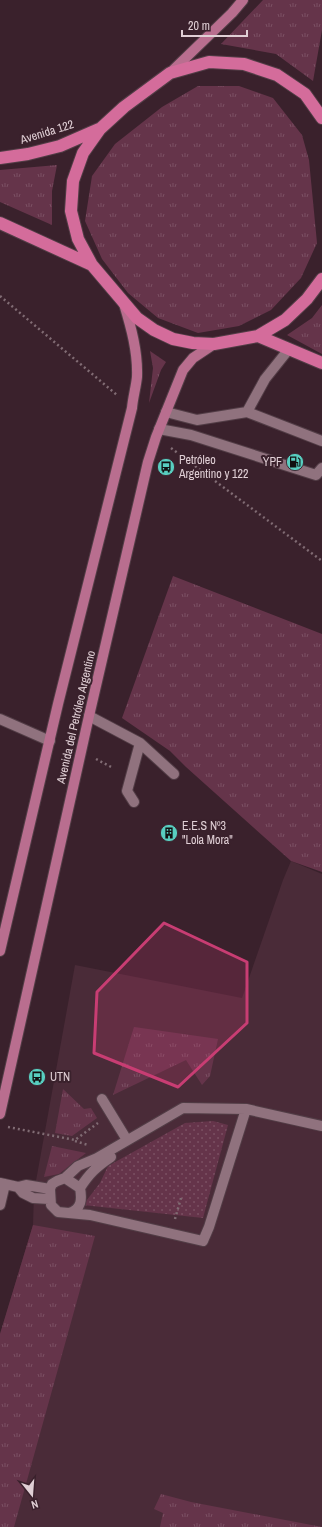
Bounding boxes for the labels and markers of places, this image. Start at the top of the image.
place label: Petróleo Argentino y 122 [178,452,248,482]
fuel station icon: YPF [285,452,305,472]
place label: YPF [263,454,282,470]
bus stop icon: Petróleo Argentino y 122 [156,457,176,477]
place label: E.E.S Nº3 "Lola Mora" [182,818,233,848]
building icon: E.E.S Nº3 "Lola Mora" [159,823,179,843]
bus stop icon: UTN [27,1067,47,1087]
place label: UTN [50,1069,70,1085]

